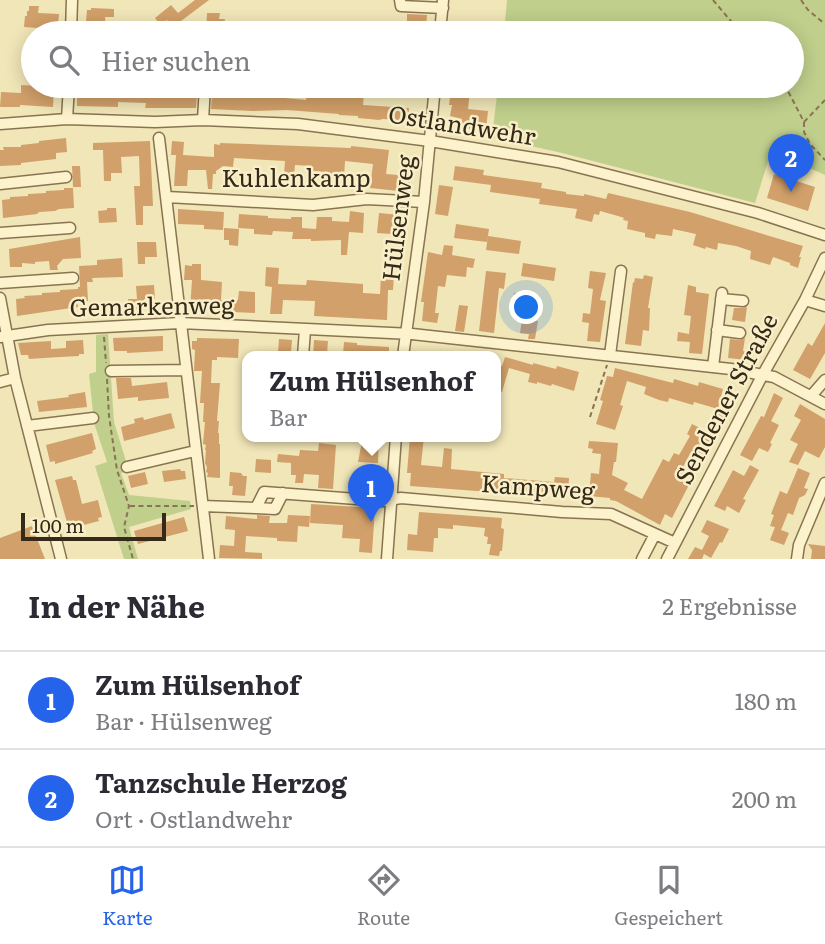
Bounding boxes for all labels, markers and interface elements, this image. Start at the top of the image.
search box [21,21,804,98]
text: Hier suchen [101,40,251,79]
icon: search [45,41,83,79]
street label: Ostlandwehr [386,95,539,153]
pin: 2 [768,134,814,192]
street label: Hülsenweg [371,152,422,283]
street label: Kuhlenkamp [221,159,371,194]
street label: Gemarkenweg [69,286,235,323]
your location [509,290,543,324]
street label: Sendener Straße [665,306,785,490]
popup [242,351,501,442]
text: Zum Hülsenhof [269,360,474,399]
text: Bar [269,399,307,433]
pin: 1 [348,464,394,522]
street label: Kampweg [480,464,597,507]
scale bar [21,510,166,542]
text: 100 m [32,511,84,539]
text: In der Nähe [28,583,205,627]
text: 2 Ergebnisse [662,588,797,622]
text: Zum Hülsenhof [95,664,300,703]
text: 1 [46,683,56,717]
text: 180 m [735,683,797,717]
text: Bar · Hülsenweg [95,703,272,737]
text: Tanzschule Herzog [95,762,347,801]
text: 2 [45,781,57,815]
text: 200 m [732,781,797,815]
text: Ort · Ostlandwehr [95,801,292,835]
tab: Karte [102,861,153,931]
tab: Route [357,861,410,931]
tab: Gespeichert [614,861,723,931]

